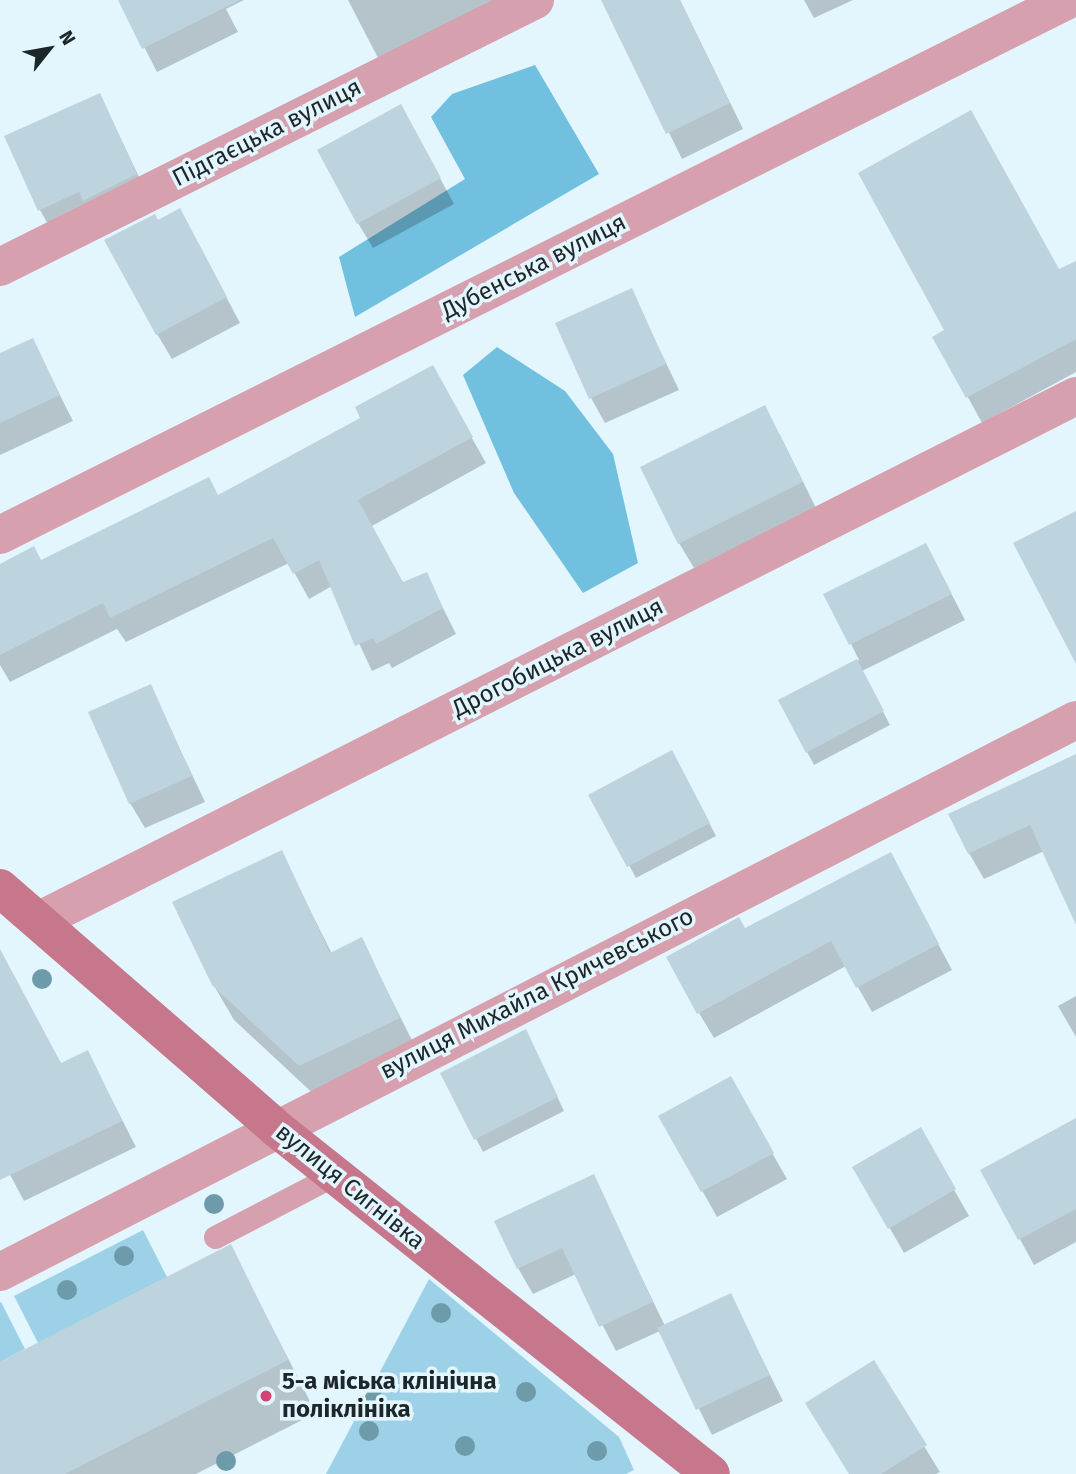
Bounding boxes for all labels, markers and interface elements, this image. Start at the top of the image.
north arrow [14,14,84,84]
text: N [54,27,81,49]
street label: Підгаєцька вулиця [168,73,366,193]
street label: Дубенська вулиця [437,208,631,326]
street label: Дрогобицька вулиця [448,592,668,724]
street label: вулиця Михайла Кричевського [375,902,699,1086]
street label: вулиця Сигнівка [269,1118,431,1256]
place label: 5-а міська клінічна поліклініка [282,1368,497,1424]
marker: 5-а міська клінічна поліклініка [256,1386,276,1406]

